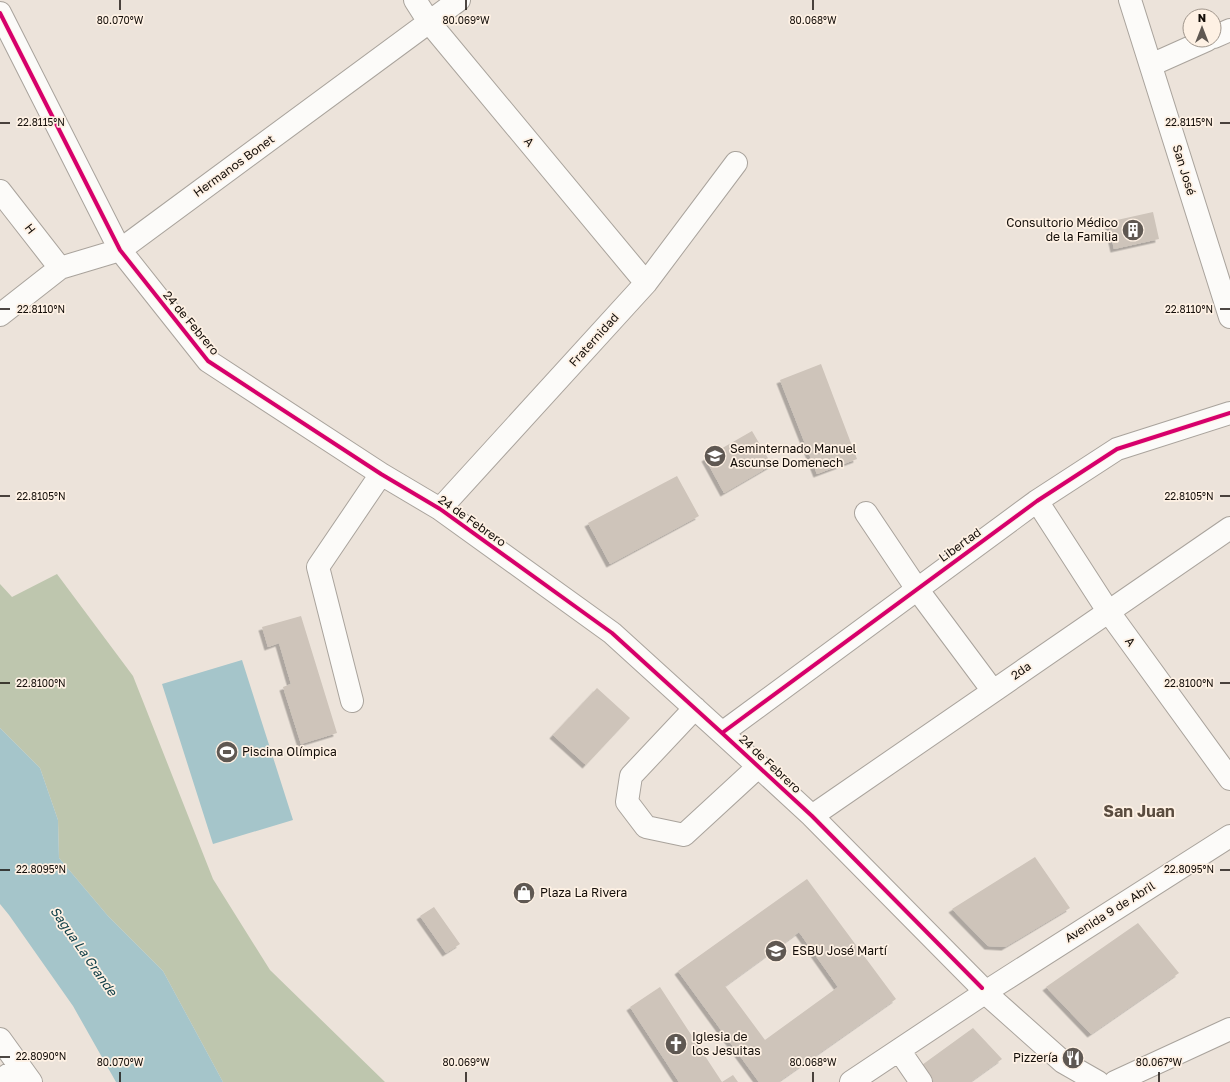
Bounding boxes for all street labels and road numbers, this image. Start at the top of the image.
street label: Hermanos Bonet [190,131,277,200]
street label: A [521,134,538,150]
street label: San José [1170,143,1199,197]
street label: H [22,220,39,237]
street label: 24 de Febrero [160,287,223,358]
street label: Fraternidad [566,310,622,370]
street label: 24 de Febrero [436,492,509,549]
street label: Libertad [936,524,984,565]
street label: A [1122,634,1139,649]
street label: 2da [1008,658,1034,683]
street label: 24 de Febrero [736,731,804,796]
street label: Avenida 9 de Abril [1062,878,1158,945]

